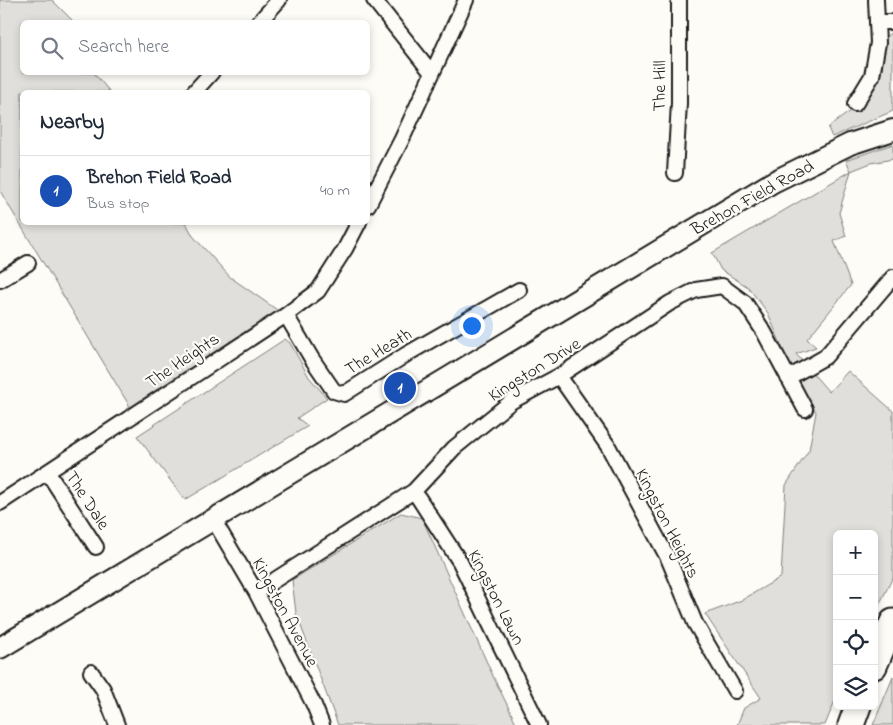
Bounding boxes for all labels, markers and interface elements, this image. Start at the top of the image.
search box [20,20,370,75]
icon: search [38,34,66,62]
text: Search here [78,34,169,61]
street label: The Hill [648,60,674,112]
text: Nearby [40,108,104,138]
street label: Brehon Field Road [686,154,819,244]
text: Brehon Field Road [87,165,231,192]
text: 1 [53,179,59,203]
text: 40 m [320,179,350,203]
text: Bus stop [87,192,150,216]
your location [459,313,485,339]
street label: The Heath [340,322,418,383]
street label: The Heights [141,327,226,397]
street label: Kingston Drive [484,331,588,410]
pin: 1 [384,369,416,407]
street label: Kingston Heights [627,465,705,584]
street label: The Dale [58,467,116,536]
map controls [833,530,878,710]
button: + [833,530,878,575]
street label: Kingston Lawn [459,546,530,651]
street label: Kingston Avenue [244,554,324,674]
button: − [833,575,878,620]
button: locate [833,620,878,665]
button: layers [833,665,878,710]

